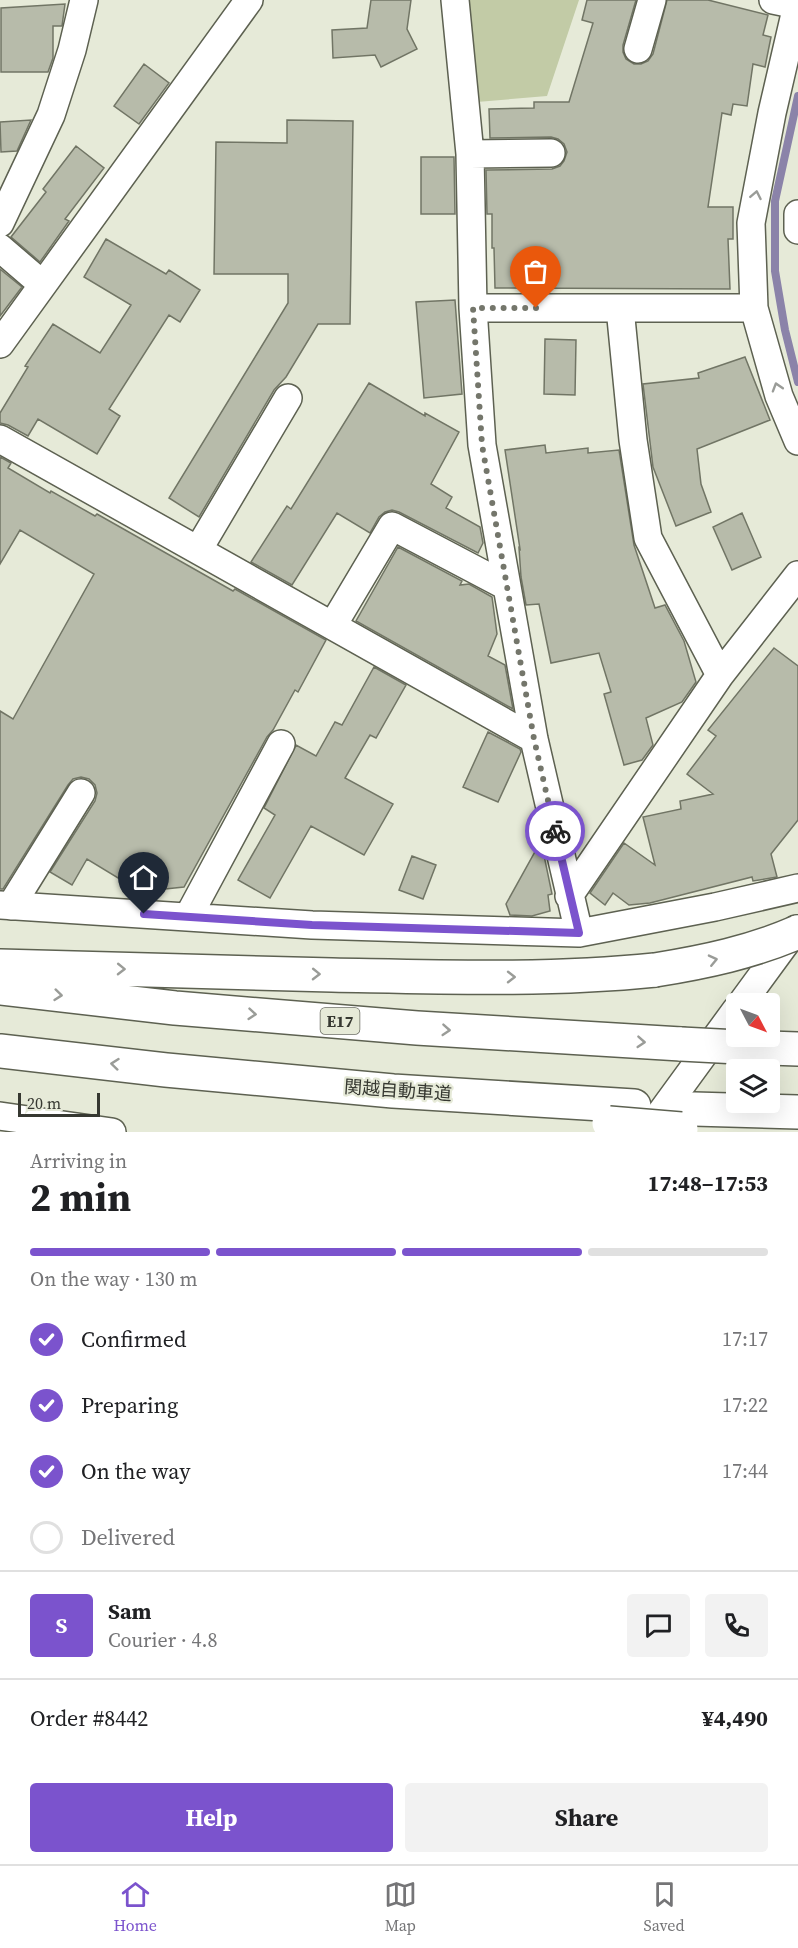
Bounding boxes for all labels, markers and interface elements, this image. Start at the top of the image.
one-way arrow [749,191,762,201]
pin [510,246,561,308]
icon: bag [519,255,552,288]
one-way arrow [772,382,784,393]
courier [525,801,585,861]
icon: bike [539,815,572,848]
pin [118,852,169,914]
icon: home [127,861,160,894]
one-way arrow [708,954,718,967]
one-way arrow [117,963,126,976]
one-way arrow [312,968,321,981]
one-way arrow [507,971,516,983]
one-way arrow [54,988,63,1000]
north arrow [726,993,780,1047]
map controls [726,993,780,1113]
one-way arrow [248,1007,257,1020]
road number: E17 [320,1008,360,1034]
one-way arrow [442,1023,451,1036]
one-way arrow [637,1035,646,1048]
one-way arrow [110,1058,120,1071]
button: layers [726,1059,780,1113]
street label: 関越自動車道 [343,1074,453,1106]
scale bar [18,1090,100,1118]
text: 20 m [27,1092,61,1114]
text: Arriving in [30,1147,127,1175]
text: 17:48–17:53 [648,1168,768,1198]
text: 2 min [30,1171,131,1224]
text: On the way · 130 m [30,1265,197,1293]
icon: check [30,1323,63,1356]
text: Confirmed [81,1324,186,1354]
text: 17:17 [722,1325,768,1353]
icon: check [30,1389,63,1422]
text: Preparing [81,1390,178,1420]
text: 17:22 [722,1391,768,1419]
icon: check [30,1455,63,1488]
text: On the way [81,1456,190,1486]
text: 17:44 [722,1457,768,1485]
text: Delivered [81,1522,175,1552]
button: chat [627,1594,690,1657]
button: phone [705,1594,768,1657]
text: Sam [108,1596,152,1626]
text: S [56,1610,67,1640]
text: Courier · 4.8 [108,1626,217,1654]
text: Order #8442 [30,1703,148,1733]
text: ¥4,490 [702,1703,768,1733]
button: Help [30,1783,393,1852]
button: Share [405,1783,768,1852]
tab: Home [113,1878,157,1936]
tab: Map [384,1878,417,1936]
tab: Saved [644,1878,685,1936]

